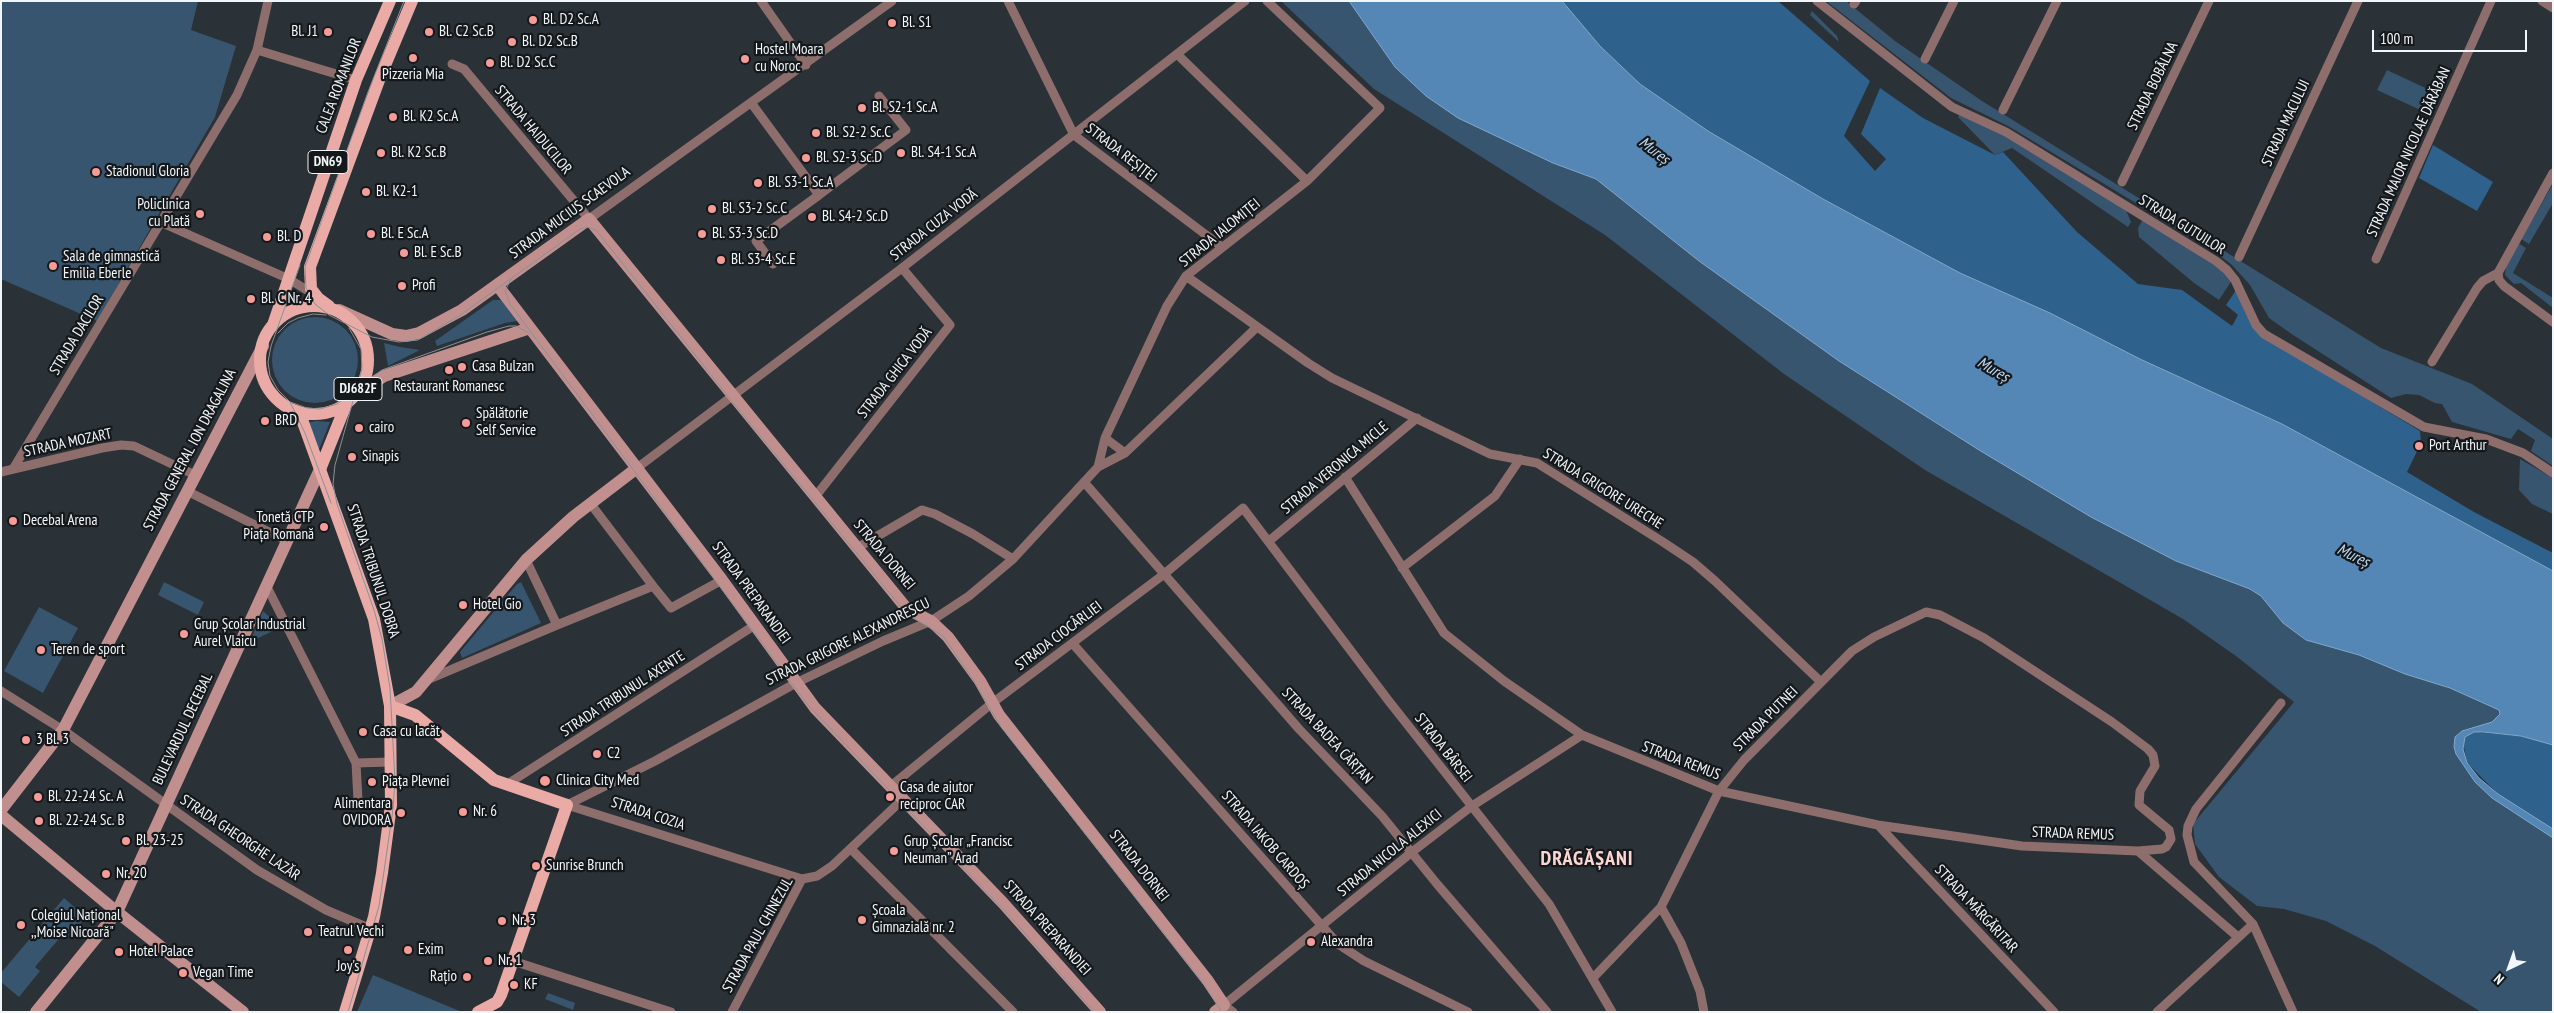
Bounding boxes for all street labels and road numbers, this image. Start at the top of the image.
street label: CALEA ROMANILOR [313,36,365,136]
street label: STRADA BOBÂLNA [2124,39,2182,133]
street label: STRADA MAIOR NICOLAE DĂRĂBAN [2363,64,2455,240]
street label: STRADA MACULUI [2258,77,2314,169]
street label: STRADA HAIDUCILOR [491,82,575,178]
street label: STRADA REȘIȚEI [1082,120,1160,186]
road number: DN69 [308,150,348,173]
street label: STRADA MUCIUS SCAEVOLA [506,163,634,263]
street label: STRADA CUZA VODĂ [887,185,981,265]
street label: STRADA GUTUILOR [2135,191,2229,259]
street label: STRADA IALOMIȚEI [1176,195,1264,271]
street label: STRADA DACILOR [46,292,108,378]
street label: STRADA GHICA VODĂ [854,324,936,422]
street label: STRADA GENERAL ION DRAGALINA [140,366,240,534]
road number: DJ682F [334,378,382,400]
street label: STRADA VERONICA MICLE [1278,418,1392,518]
street label: STRADA MOZART [23,425,113,461]
street label: STRADA GRIGORE URECHE [1540,445,1666,533]
street label: STRADA TRIBUNUL DOBRA [343,502,403,640]
street label: STRADA DORNEI [849,516,919,594]
street label: STRADA PREPARANDIEI [708,538,794,648]
street label: STRADA GRIGORE ALEXANDRESCU [763,594,933,690]
street label: STRADA CIOCÂRLIEI [1012,598,1106,674]
street label: STRADA TRIBUNUL AXENTE [558,647,688,741]
street label: BULEVARDUL DECEBAL [149,670,217,788]
street label: STRADA PUTNEI [1730,683,1802,755]
street label: STRADA BADEA CÂRȚAN [1278,684,1376,788]
street label: STRADA BÂRSEI [1410,710,1476,786]
street label: STRADA REMUS [1639,738,1723,784]
street label: STRADA IAKOB CARDOȘ [1217,787,1313,893]
street label: STRADA GHEORGHE LAZĂR [177,791,303,885]
street label: STRADA COZIA [609,794,687,834]
street label: STRADA NICOLA ALEXICI [1334,805,1446,901]
street label: STRADA REMUS [2032,824,2114,844]
street label: STRADA DORNEI [1105,826,1173,906]
street label: STRADA MĂRGĂRITAR [1931,861,2021,957]
street label: STRADA PAUL CHINEZUL [719,874,797,996]
street label: STRADA PREPARANDIEI [1000,877,1094,979]

